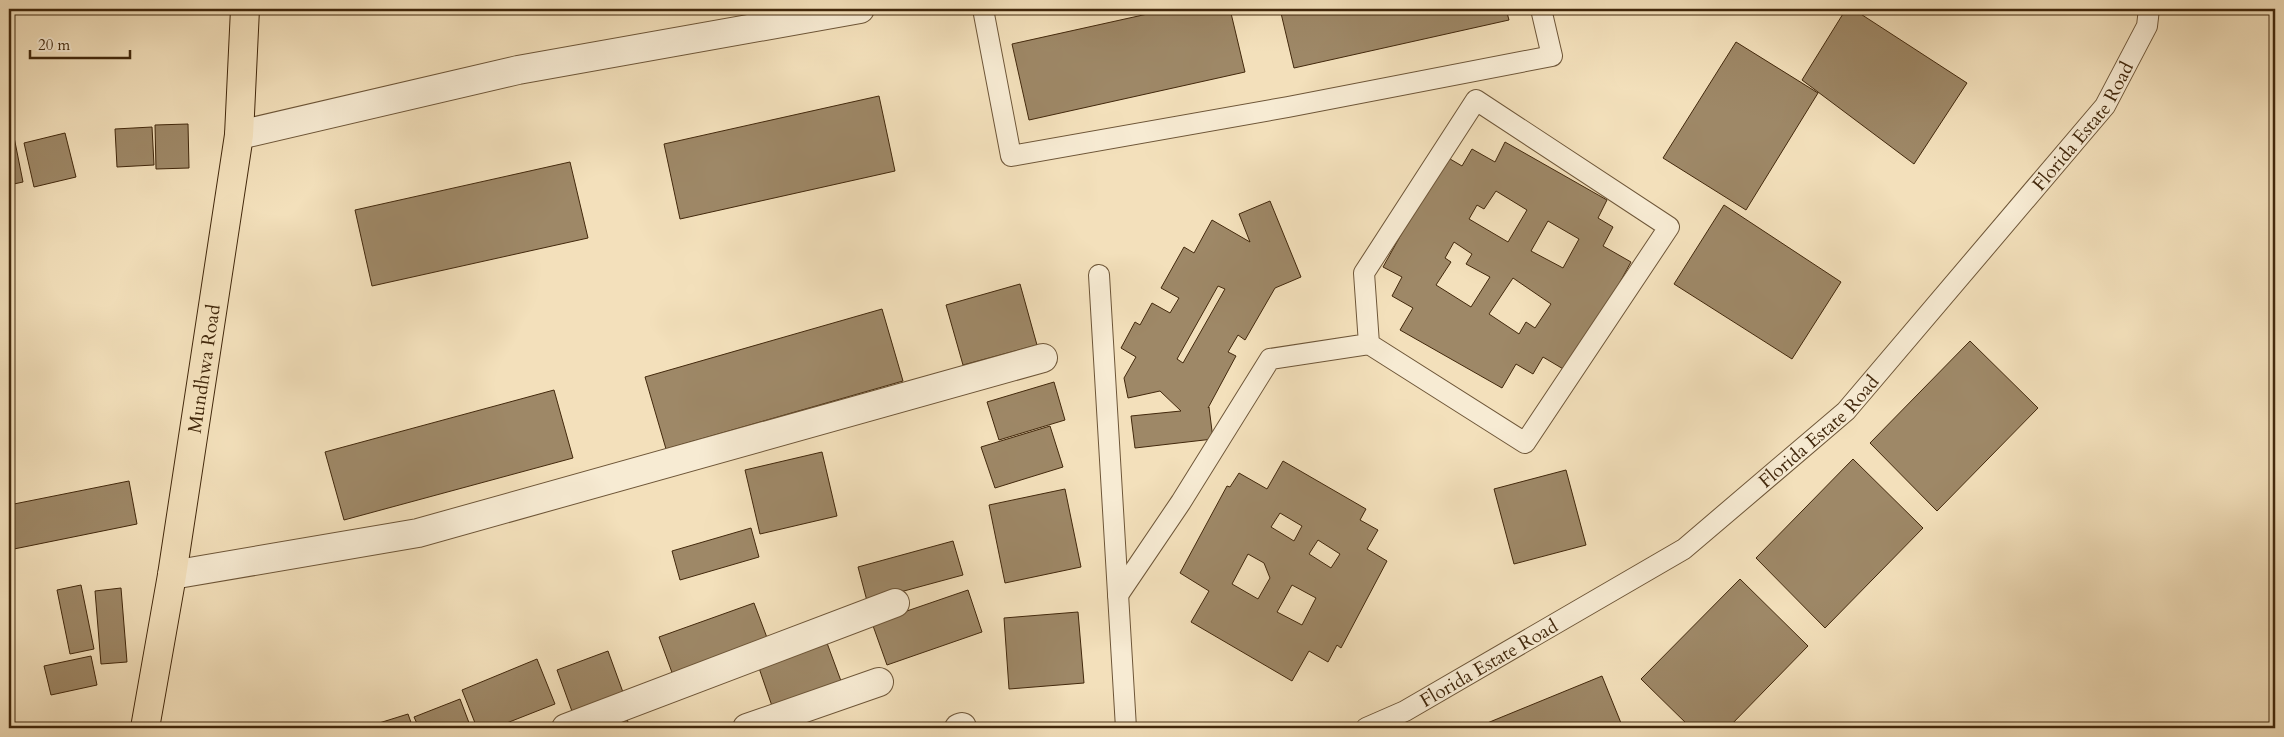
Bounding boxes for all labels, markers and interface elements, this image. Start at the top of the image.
scale bar [30,28,130,60]
text: 20 m [38,35,70,55]
street label: Florida Estate Road [2027,57,2140,197]
street label: Mundhwa Road [182,303,227,435]
street label: Florida Estate Road [1753,370,1885,494]
street label: Florida Estate Road [1415,613,1563,714]

